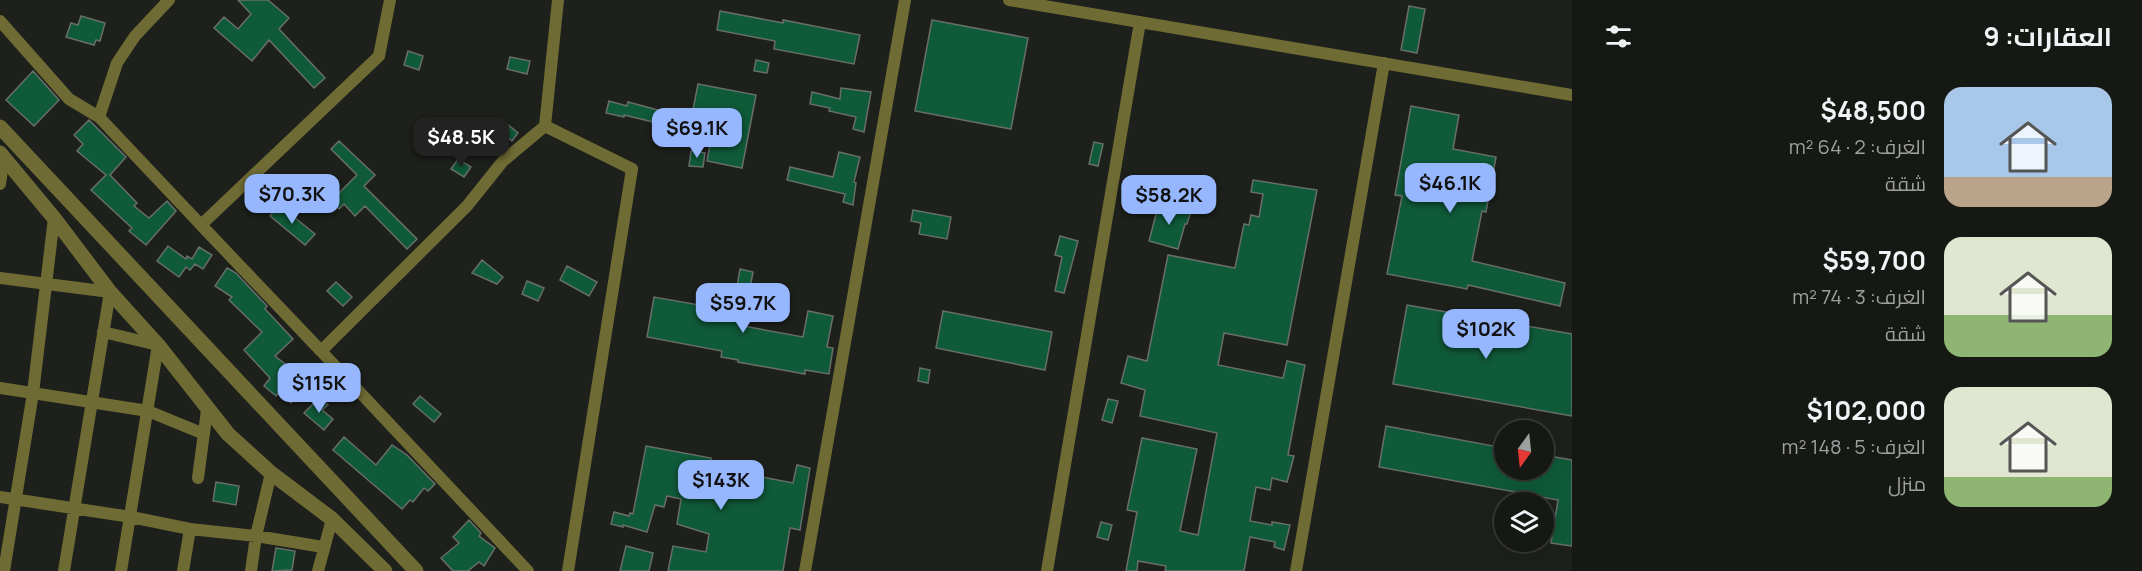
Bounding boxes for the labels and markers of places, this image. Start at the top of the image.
pin: $69.1K [648,108,746,159]
pin: $48.5K [412,117,510,168]
pin: $46.1K [1401,163,1499,214]
pin: $70.3K [243,174,341,225]
pin: $58.2K [1120,175,1218,226]
pin: $59.7K [694,283,792,334]
pin: $102K [1444,309,1528,360]
pin: $115K [277,363,361,414]
pin: $143K [679,460,763,511]

